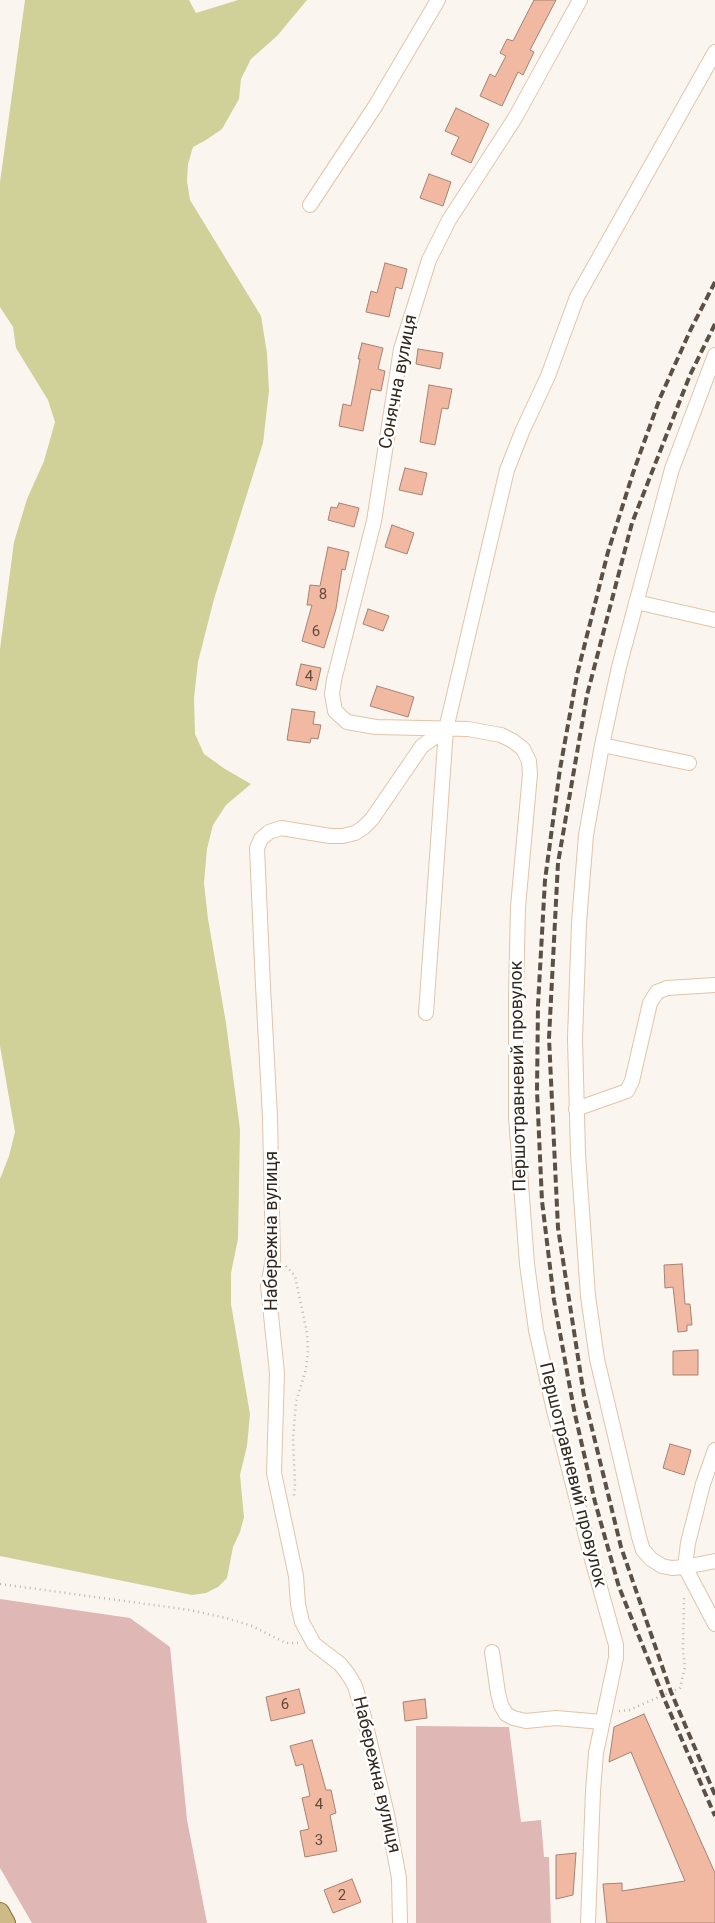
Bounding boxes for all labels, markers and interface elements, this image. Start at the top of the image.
street label: Сонячна вулиця [375,313,423,451]
house number: 8 [319,586,327,604]
house number: 6 [312,623,320,641]
house number: 4 [305,668,313,686]
street label: Першотравневий провулок [506,960,532,1192]
street label: Набережна вулиця [261,1151,283,1311]
street label: Першотравневий провулок [534,1360,610,1590]
street label: Набережна вулиця [347,1695,405,1855]
house number: 6 [281,1696,289,1714]
house number: 4 [315,1796,323,1814]
house number: 3 [315,1832,323,1850]
house number: 2 [338,1887,346,1905]

